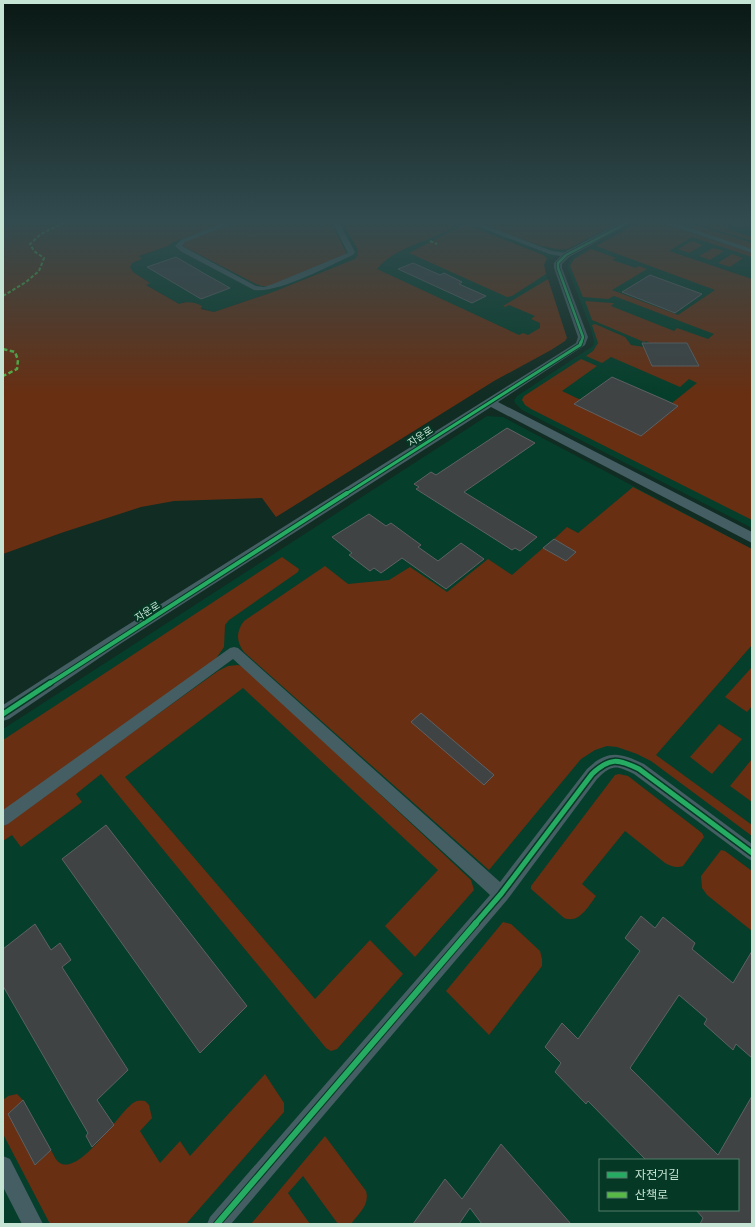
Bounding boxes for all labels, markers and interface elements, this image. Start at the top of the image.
street label: 자운로 [405,423,435,449]
street label: 자운로 [132,599,162,623]
legend [599,1159,739,1211]
text: 자전거길 [635,1168,679,1182]
text: 산책로 [635,1188,668,1202]

